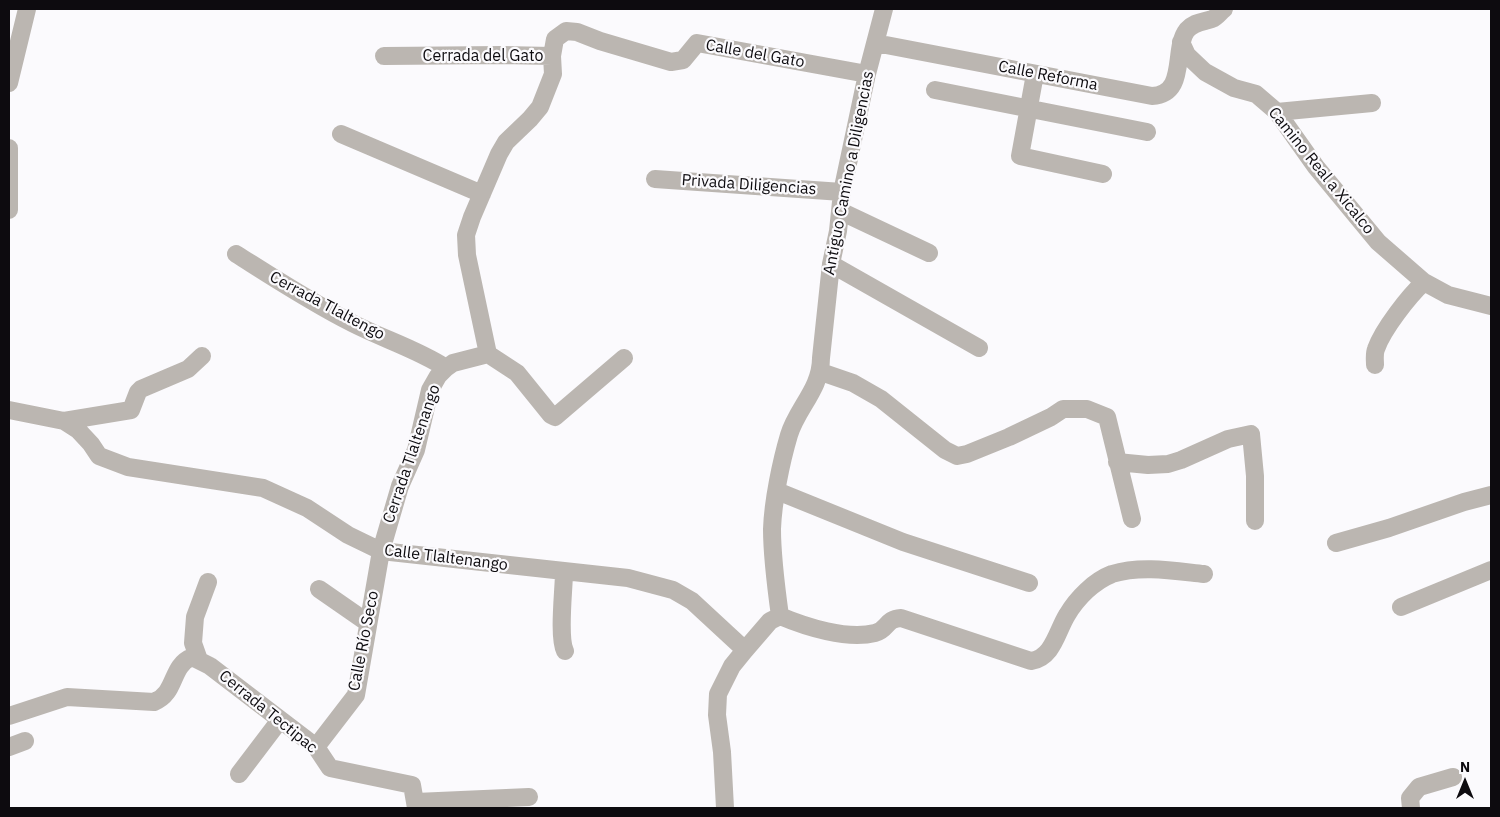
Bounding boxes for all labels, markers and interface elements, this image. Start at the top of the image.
street label: Calle del Gato [704,36,806,72]
street label: Cerrada del Gato [423,46,543,66]
street label: Calle Reforma [997,57,1099,95]
street label: Antiguo Camino a Diligencias [820,69,878,277]
street label: Camino Real a Xicalco [1264,104,1378,238]
street label: Privada Diligencias [681,171,817,199]
street label: Cerrada Tlaltengo [266,268,388,344]
street label: Cerrada Tlaltenango [379,382,445,526]
street label: Calle Tlaltenango [383,541,509,575]
street label: Calle Río Seco [345,589,383,693]
street label: Cerrada Tectipac [215,666,321,758]
north arrow [1440,757,1490,807]
text: N [1460,758,1470,776]

